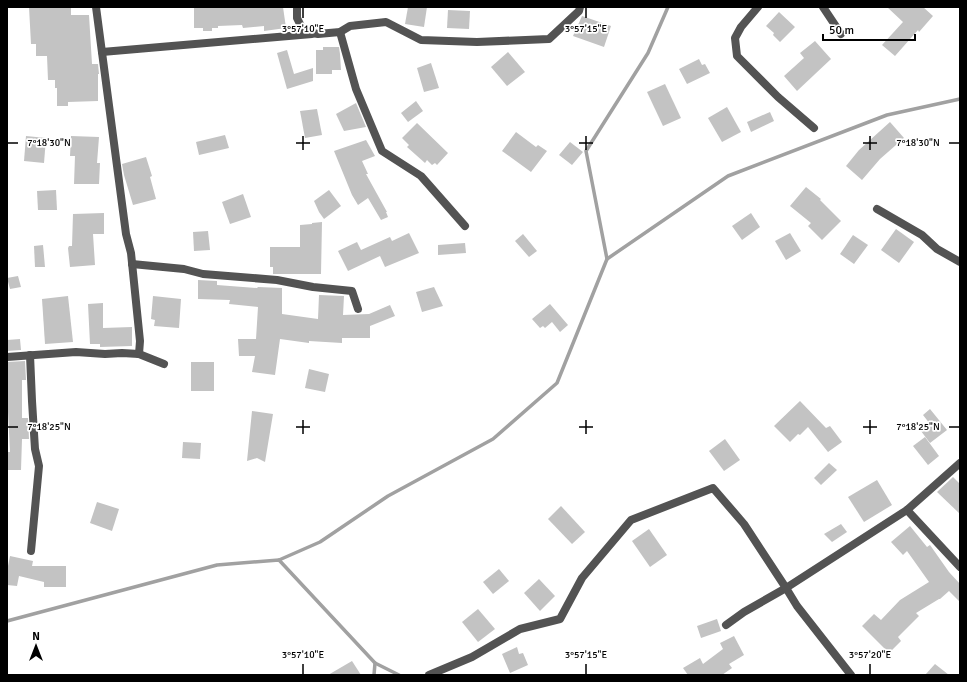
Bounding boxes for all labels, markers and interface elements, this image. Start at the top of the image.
scale bar [823,16,915,42]
text: 3°57'10"E [282,23,324,35]
text: 3°57'15"E [565,23,607,35]
text: 50 m [829,23,854,38]
text: 7°18'30"N [27,137,71,149]
text: 7°18'30"N [896,137,940,149]
text: 7°18'25"N [27,421,71,433]
text: 7°18'25"N [896,421,940,433]
north arrow [16,626,56,666]
text: N [32,630,40,643]
text: 3°57'10"E [282,649,324,661]
text: 3°57'15"E [565,649,607,661]
text: 3°57'20"E [849,649,891,661]

